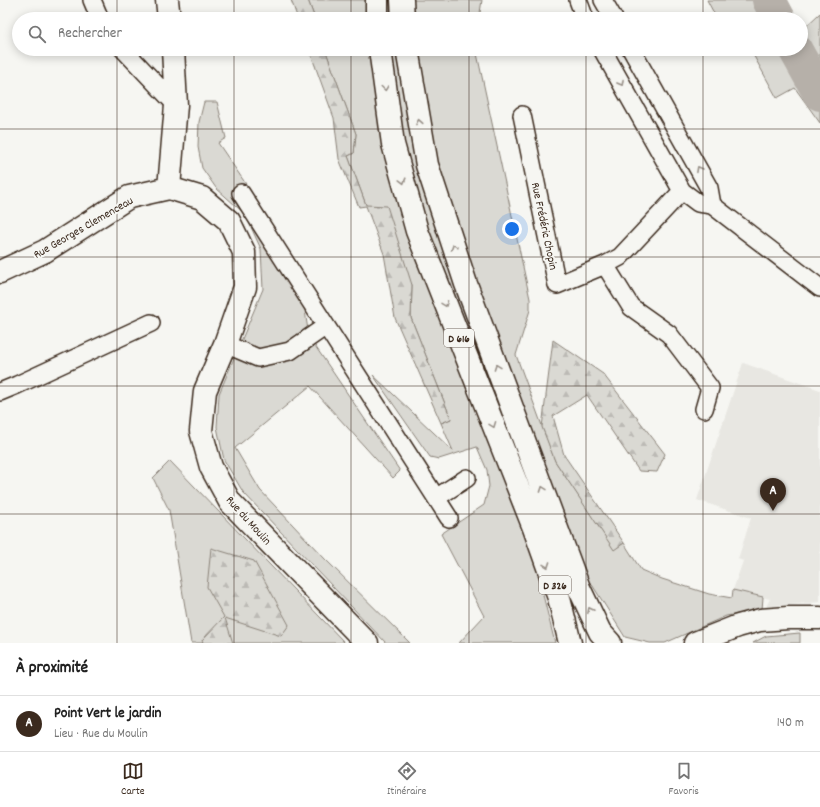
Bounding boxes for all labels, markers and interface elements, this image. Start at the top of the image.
search box [12,12,808,56]
icon: search [26,23,48,45]
text: Rechercher [58,23,122,45]
one-way arrow [616,79,624,86]
one-way arrow [380,85,389,91]
one-way arrow [415,119,424,125]
one-way arrow [696,166,703,173]
one-way arrow [399,178,407,184]
street label: Rue Frédéric Chopin [526,181,561,272]
street label: Rue Georges Clemenceau [31,193,137,264]
your location [502,219,522,239]
one-way arrow [450,243,459,250]
one-way arrow [441,301,449,308]
road number: D 616 [444,329,474,347]
one-way arrow [494,364,502,371]
one-way arrow [488,421,496,429]
pin: A [760,478,786,511]
one-way arrow [539,486,547,493]
street label: Rue du Moulin [221,493,275,550]
one-way arrow [543,561,551,568]
road number: D 326 [539,576,571,594]
one-way arrow [587,607,595,614]
text: À proximité [16,657,88,681]
text: Point Vert le jardin [54,703,161,725]
text: A [25,714,33,733]
text: 140 m [777,714,804,733]
text: Lieu · Rue du Moulin [54,725,148,744]
tab: Carte [121,760,145,800]
tab: Itinéraire [387,760,426,800]
tab: Favoris [669,760,699,800]

